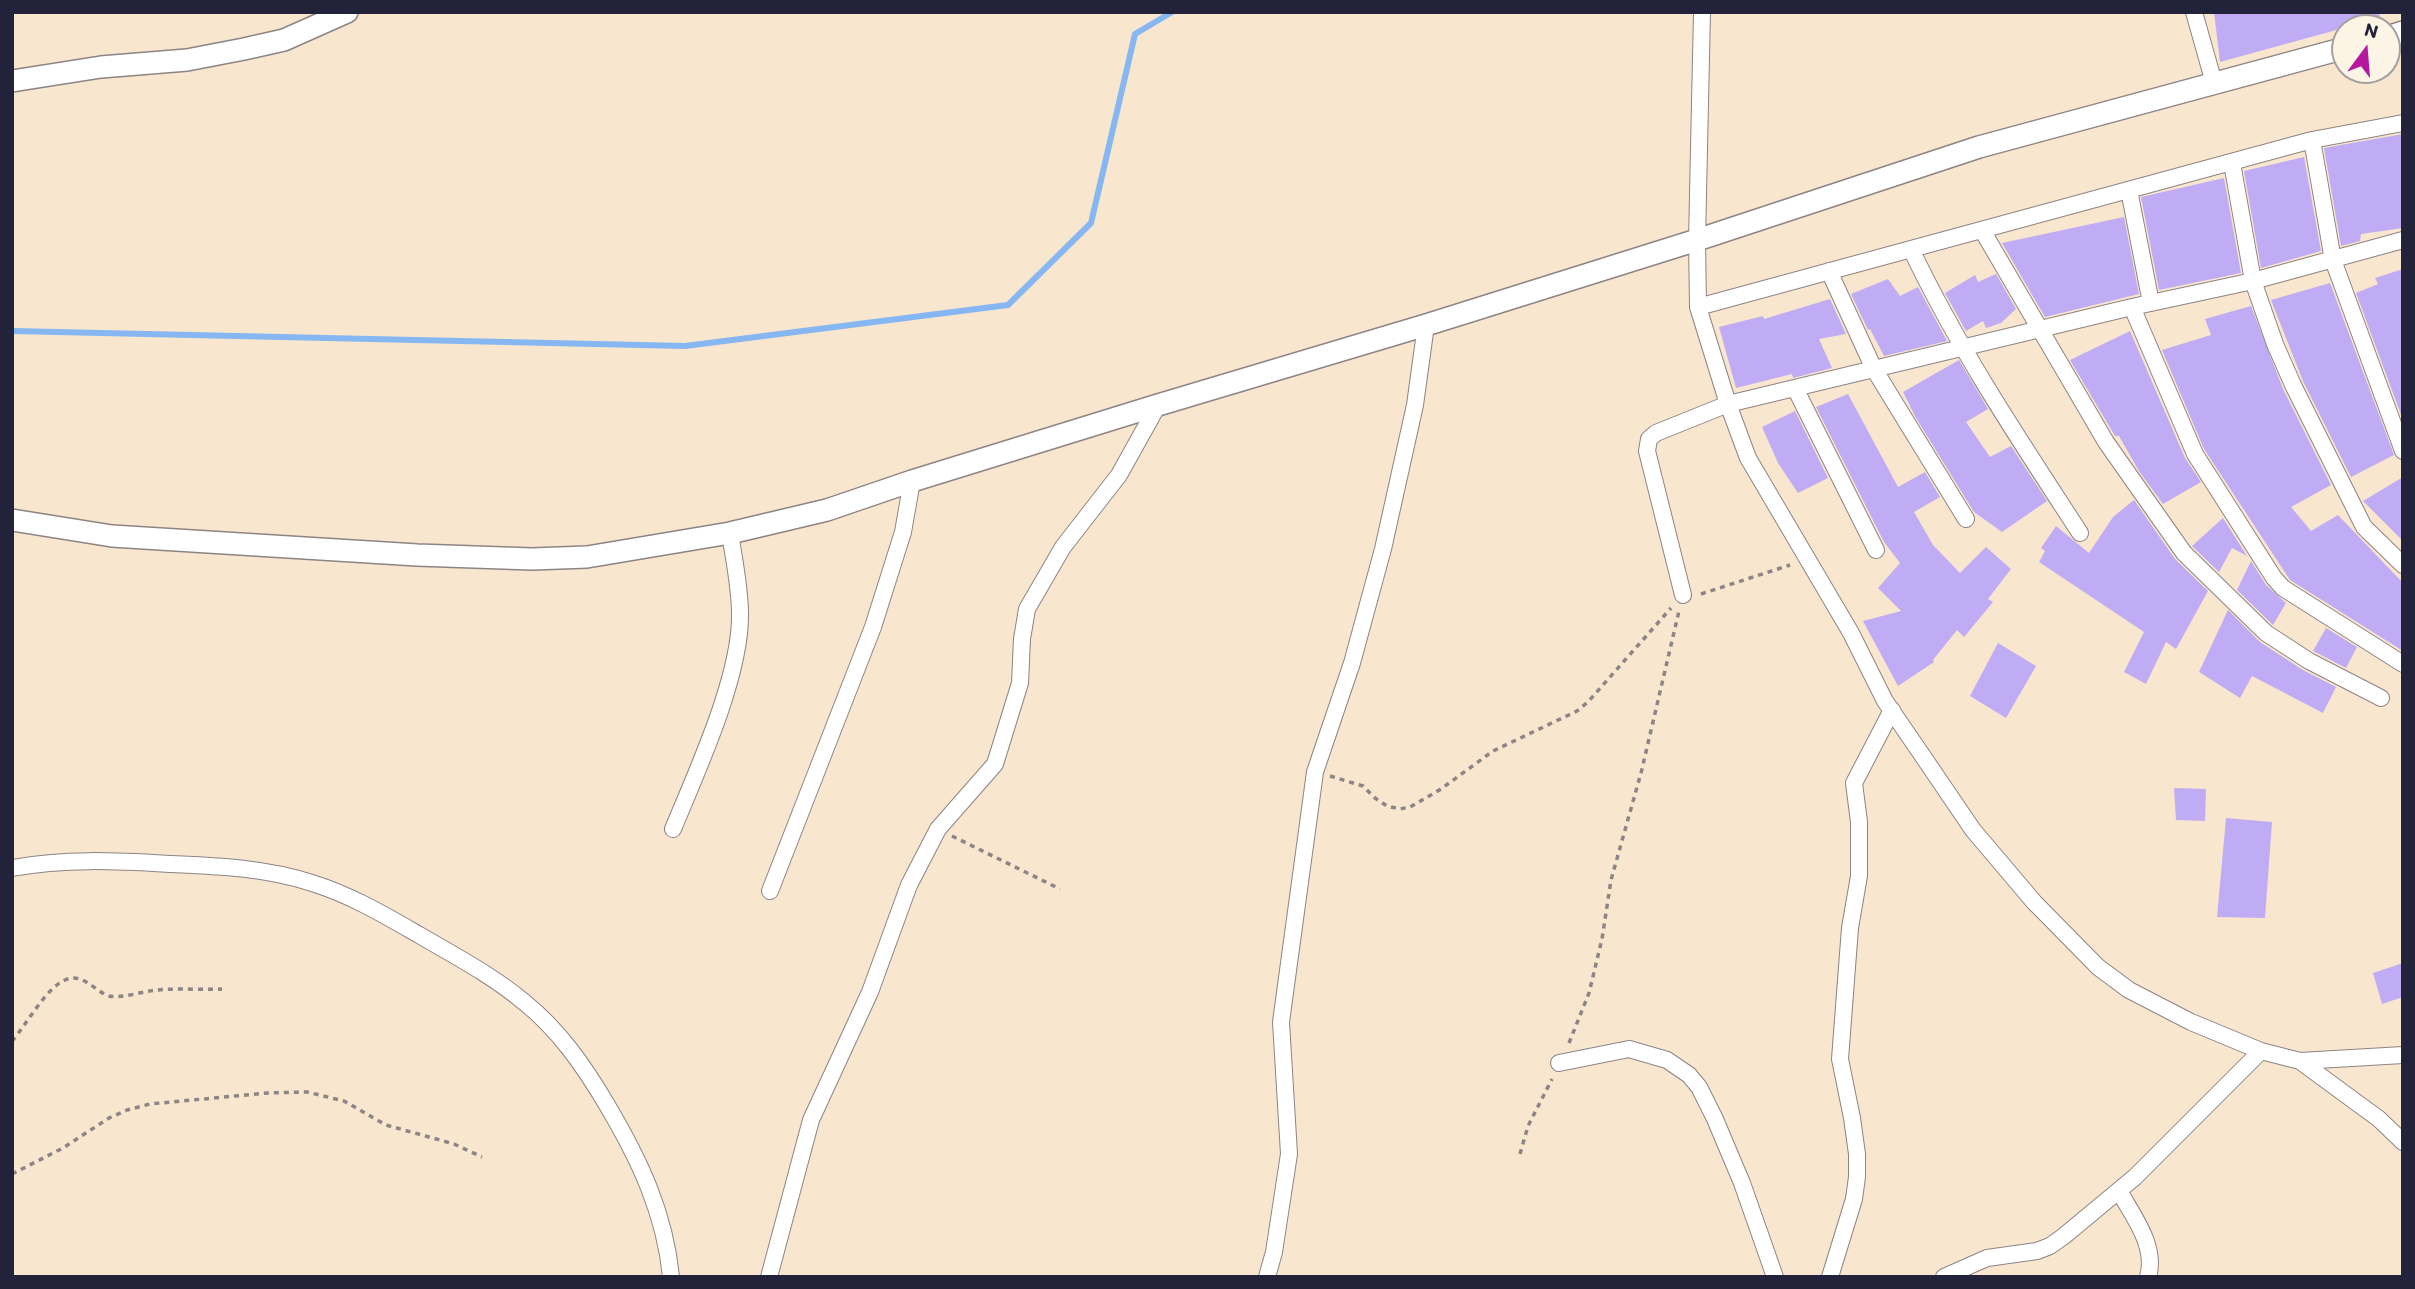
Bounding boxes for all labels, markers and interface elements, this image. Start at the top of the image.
north arrow [2331,14,2401,84]
text: N [2362,17,2381,43]

